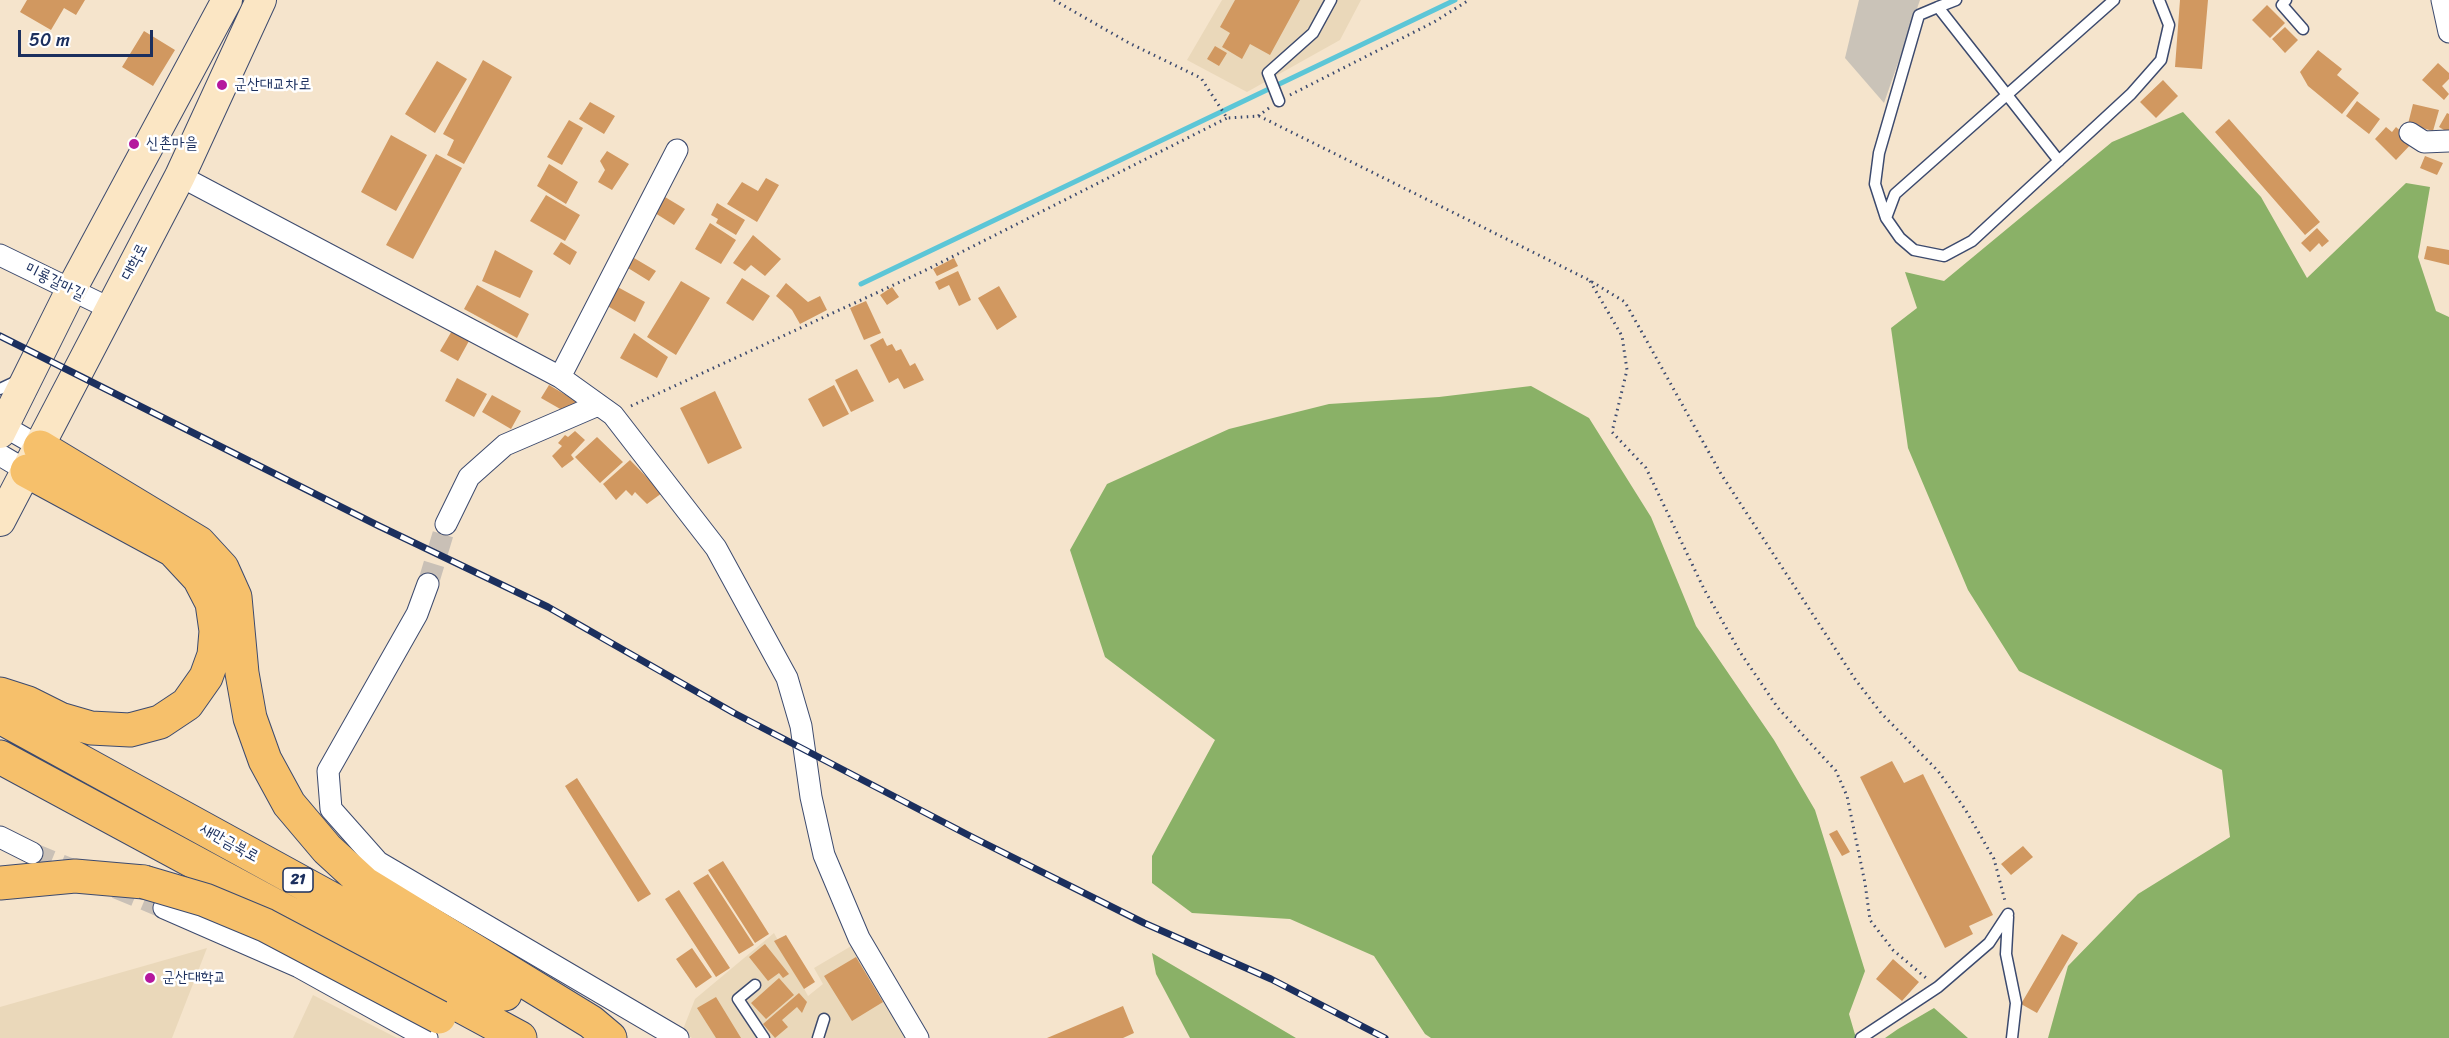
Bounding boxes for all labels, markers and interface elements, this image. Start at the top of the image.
scale bar [21,18,156,56]
text: 50 m [29,24,70,56]
place label: 군산대교차로 [234,75,311,95]
marker: 군산대교차로 [215,78,229,92]
place label: 신촌마을 [146,134,198,154]
marker: 신촌마을 [127,137,141,151]
street label: 대학로 [118,240,152,284]
street label: 미룡갈마길 [22,259,88,305]
street label: 새만금북로 [196,819,262,867]
road number: 21 [283,868,313,892]
place label: 군산대학교 [162,968,226,988]
marker: 군산대학교 [143,971,157,985]

